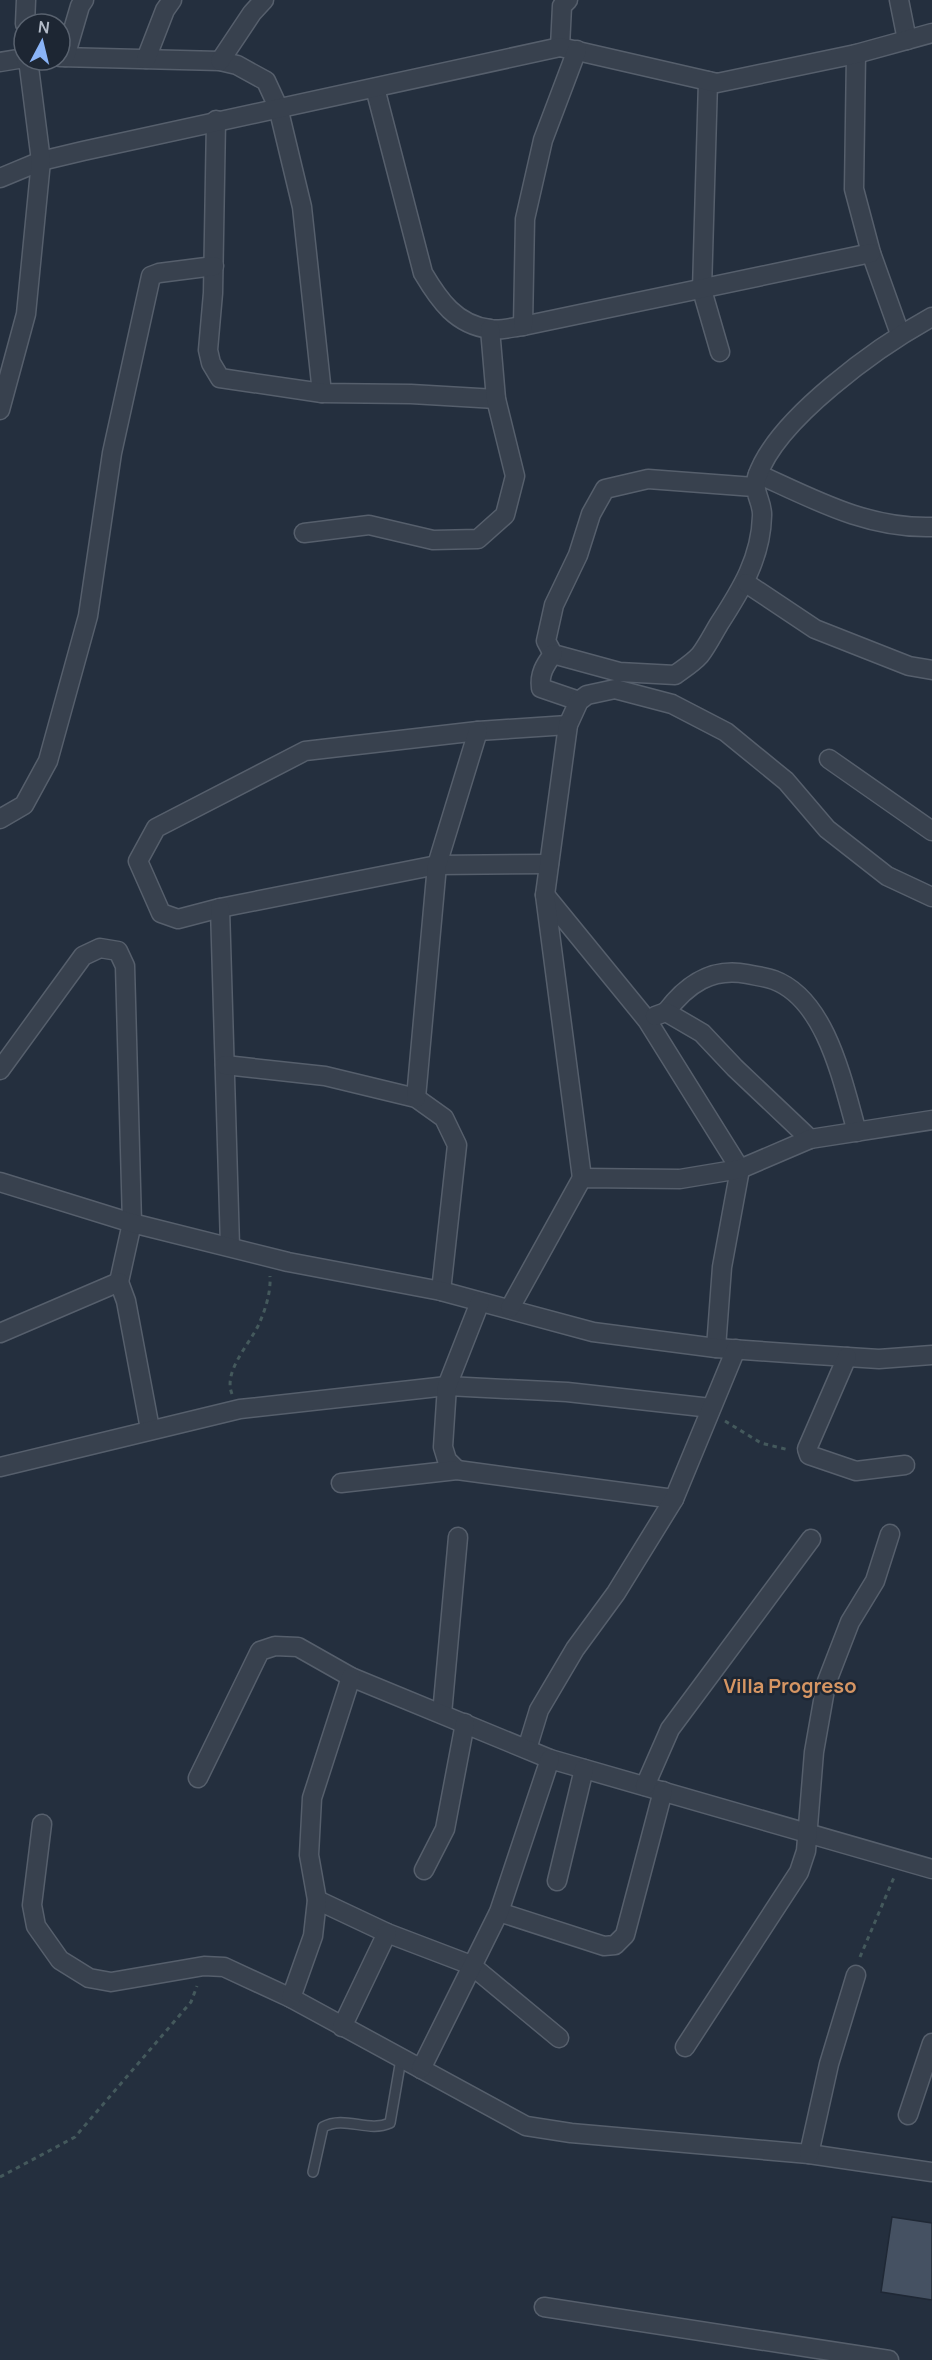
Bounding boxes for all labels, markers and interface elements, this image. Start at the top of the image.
north arrow [12,12,72,72]
text: N [37,15,51,39]
district label: Villa Progreso [724,1672,857,1699]

